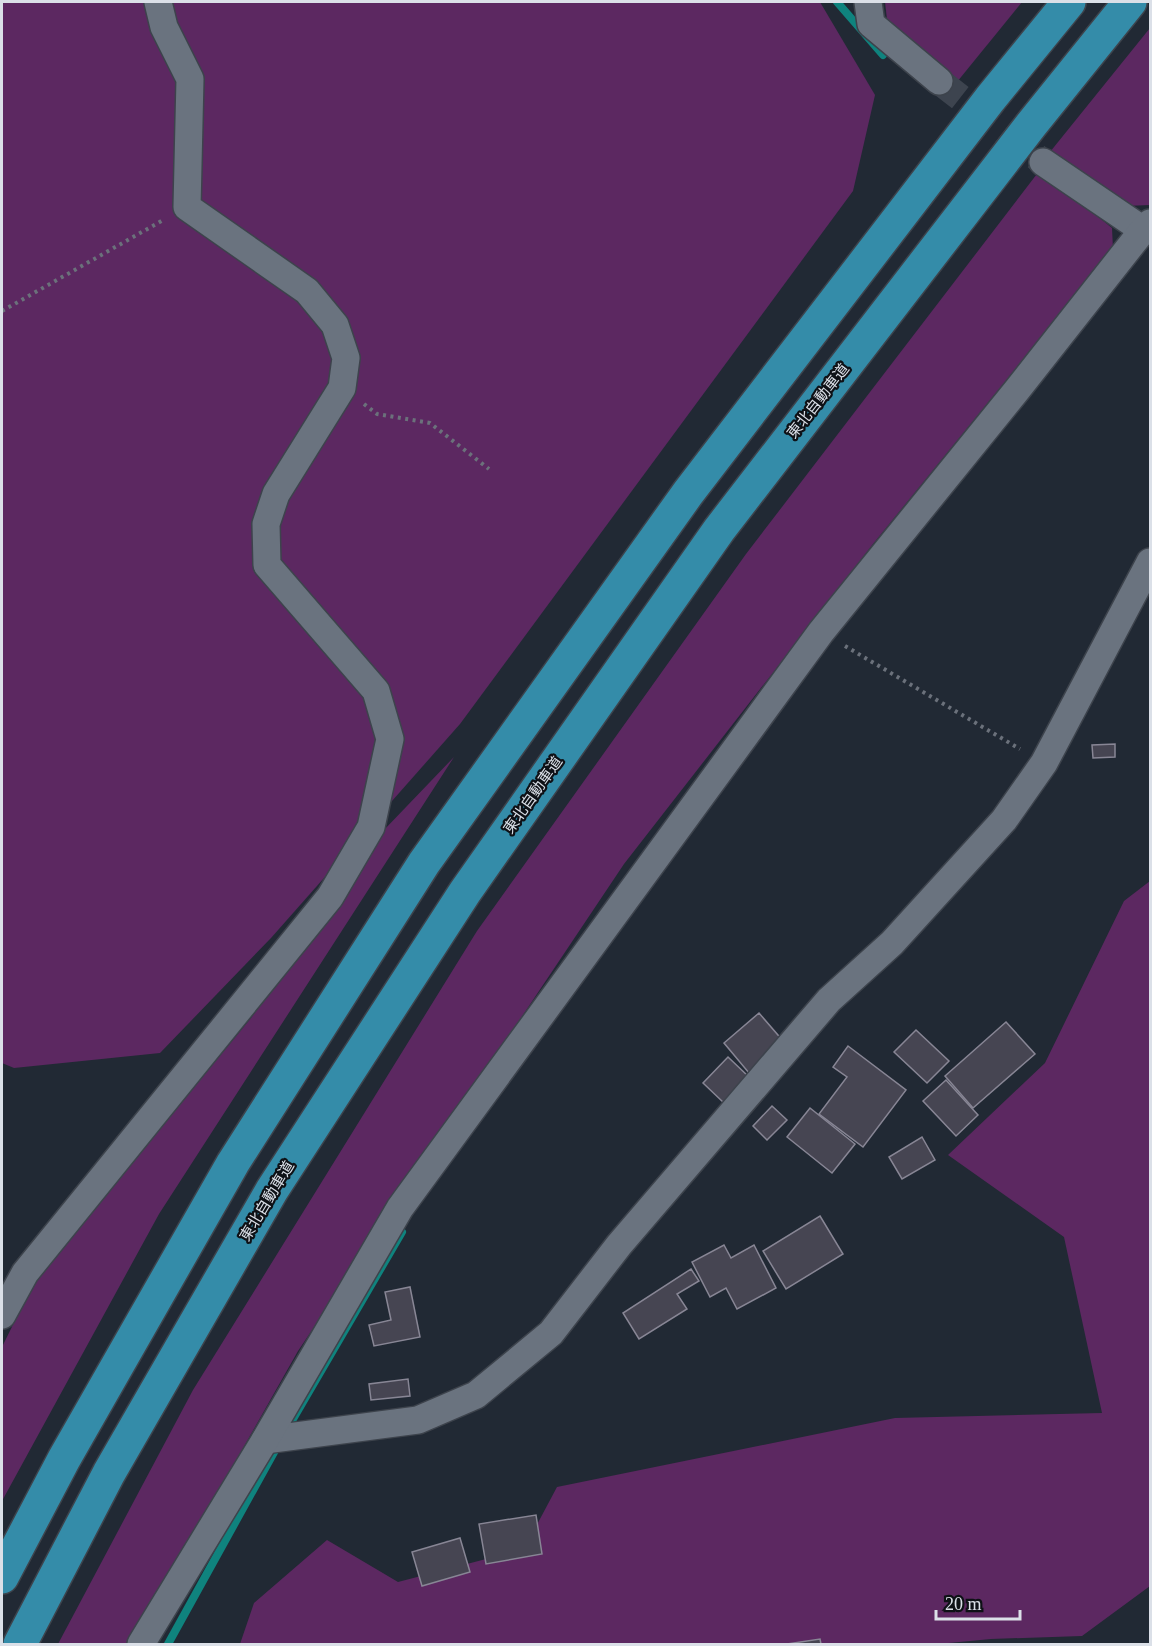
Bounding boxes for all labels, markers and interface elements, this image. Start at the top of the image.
street label: 東北自動車道 [783,360,852,441]
street label: 東北自動車道 [500,753,565,836]
street label: 東北自動車道 [236,1158,297,1244]
scale bar [936,1583,1020,1621]
text: 20 m [945,1594,982,1614]

